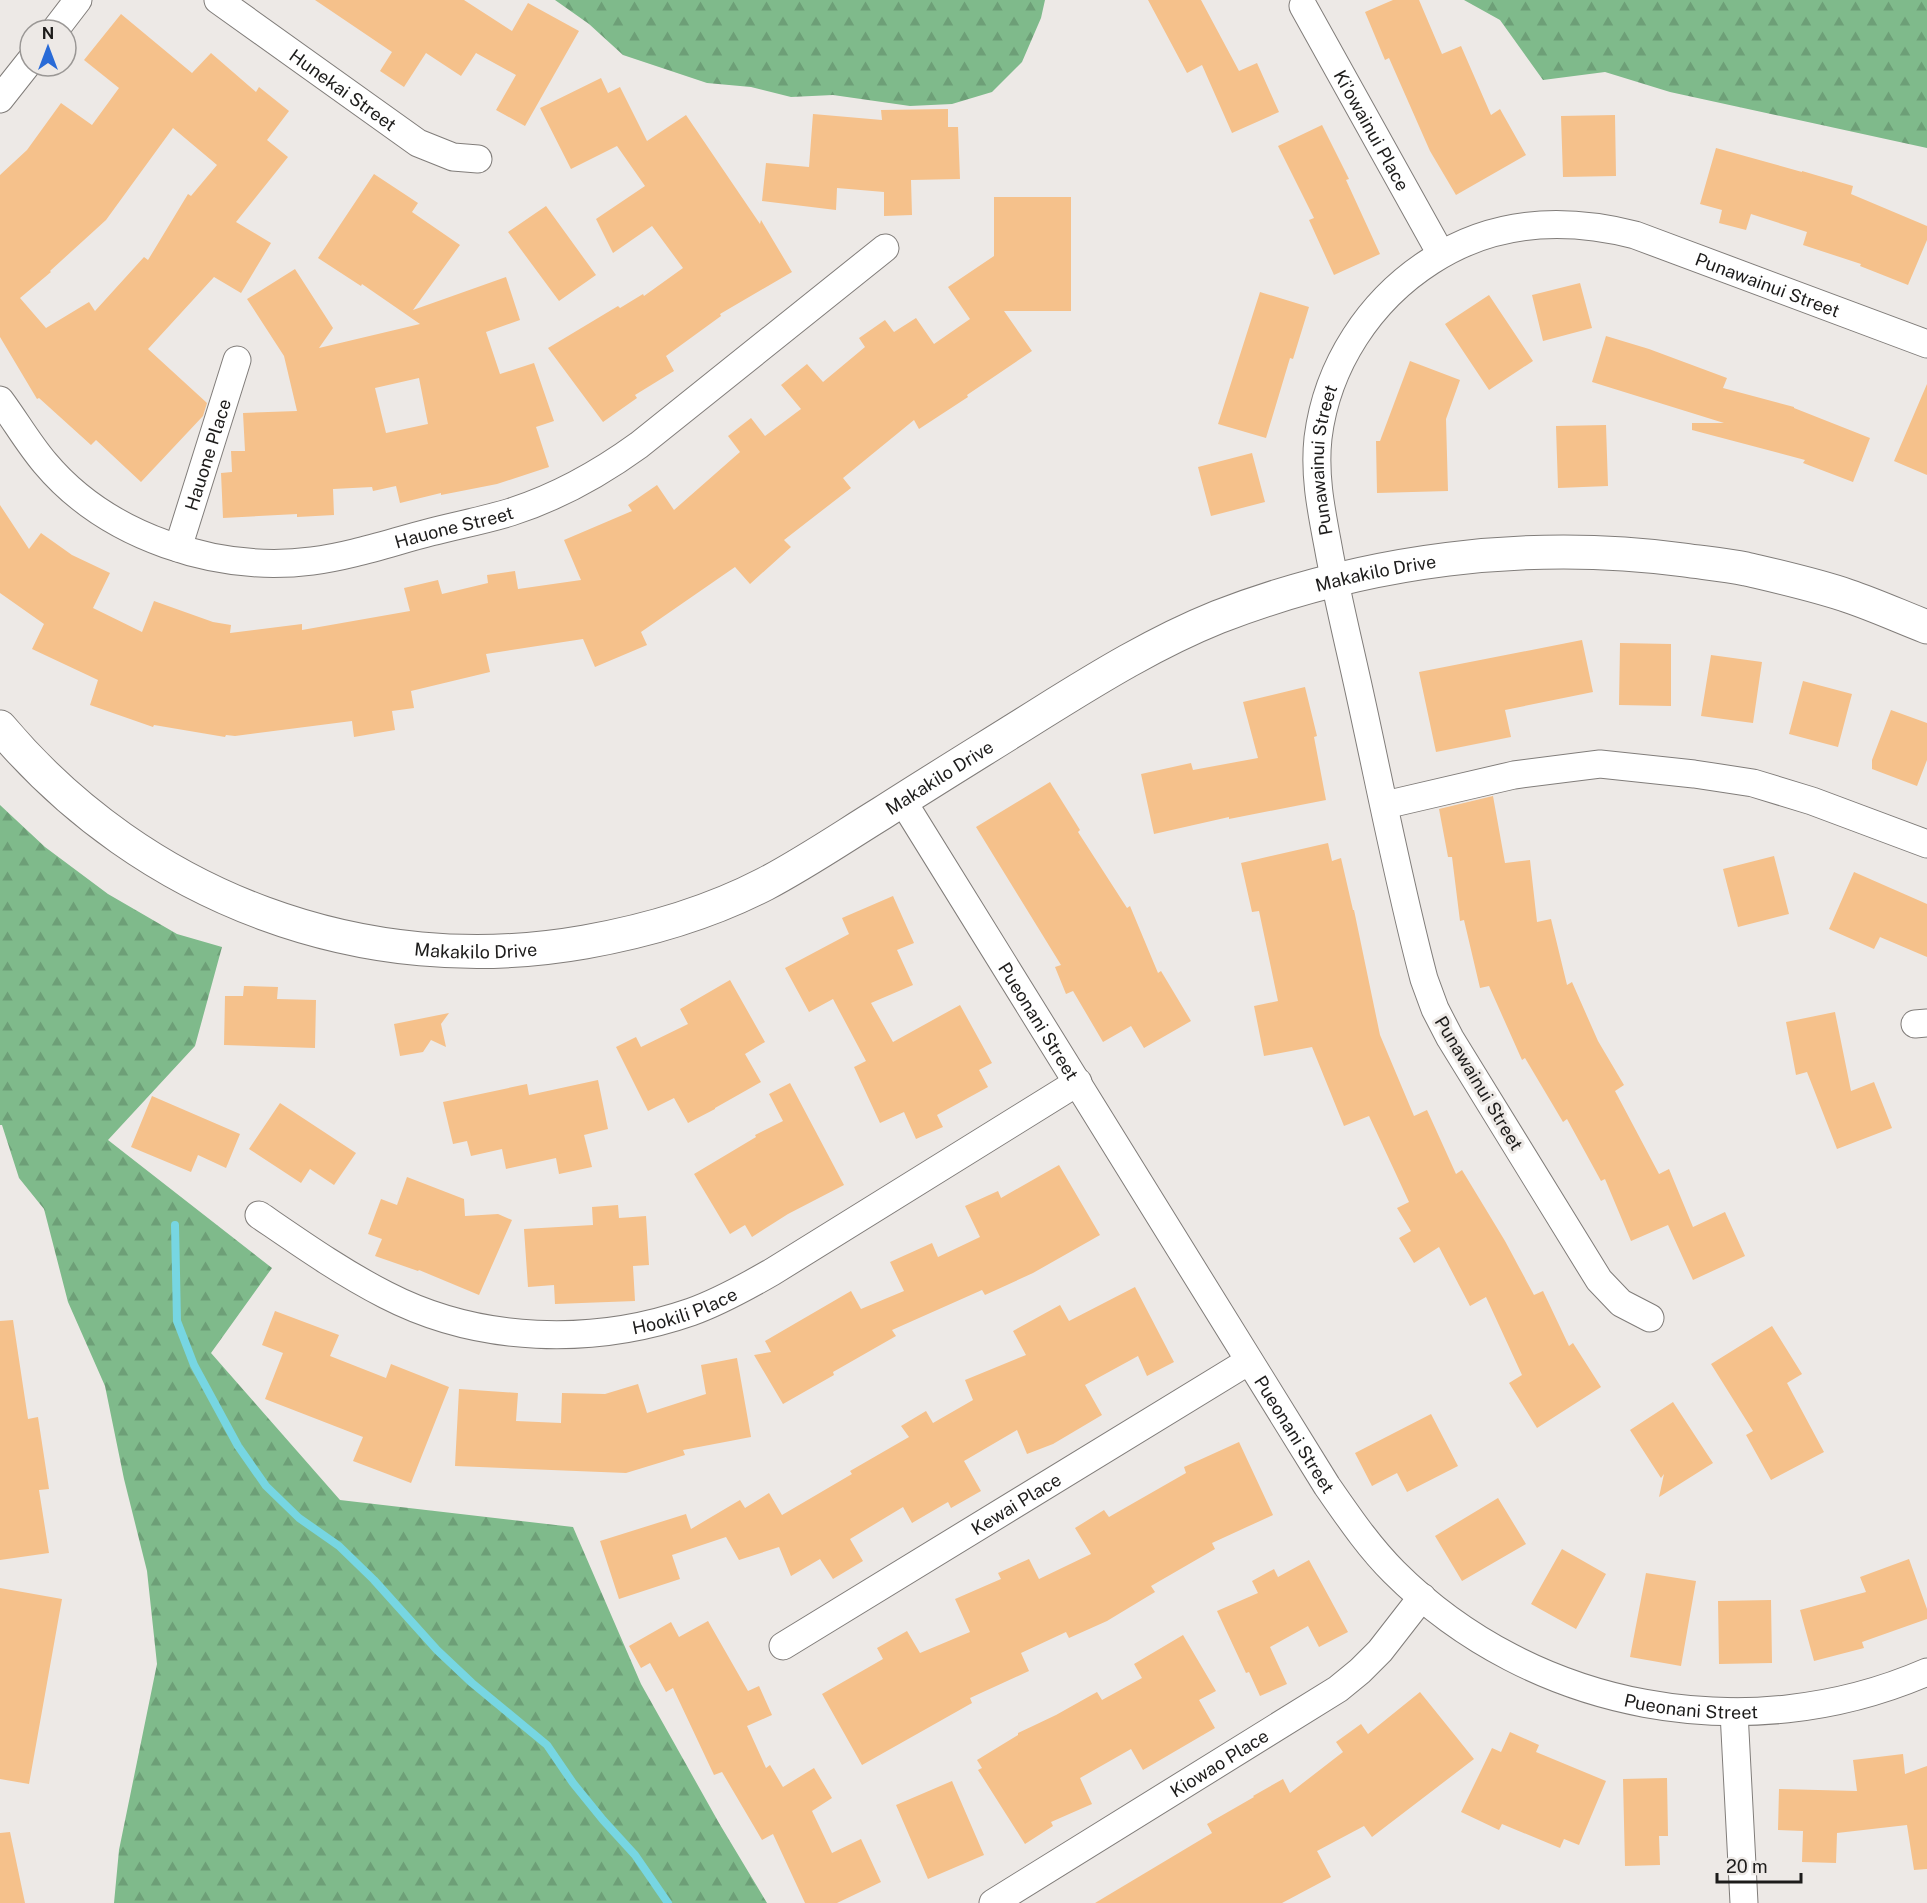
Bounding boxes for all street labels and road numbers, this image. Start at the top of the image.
street label: Hunekai Street [286,44,401,135]
street label: Ki'owainui Place [1330,66,1414,194]
street label: Punawainui Street [1692,248,1843,321]
street label: Punawainui Street [1306,381,1341,537]
street label: Hauone Place [180,396,235,513]
street label: Hauone Street [392,501,516,552]
street label: Makakilo Drive [1313,550,1437,595]
street label: Makakilo Drive [881,735,997,819]
street label: Makakilo Drive [413,938,538,962]
street label: Pueonani Street [995,958,1083,1084]
street label: Punawainui Street [1431,1012,1527,1154]
street label: Hookili Place [630,1283,740,1338]
street label: Pueonani Street [1251,1371,1339,1497]
street label: Kewai Place [967,1468,1065,1539]
street label: Pueonani Street [1622,1689,1758,1722]
street label: Kiowao Place [1166,1724,1272,1801]

